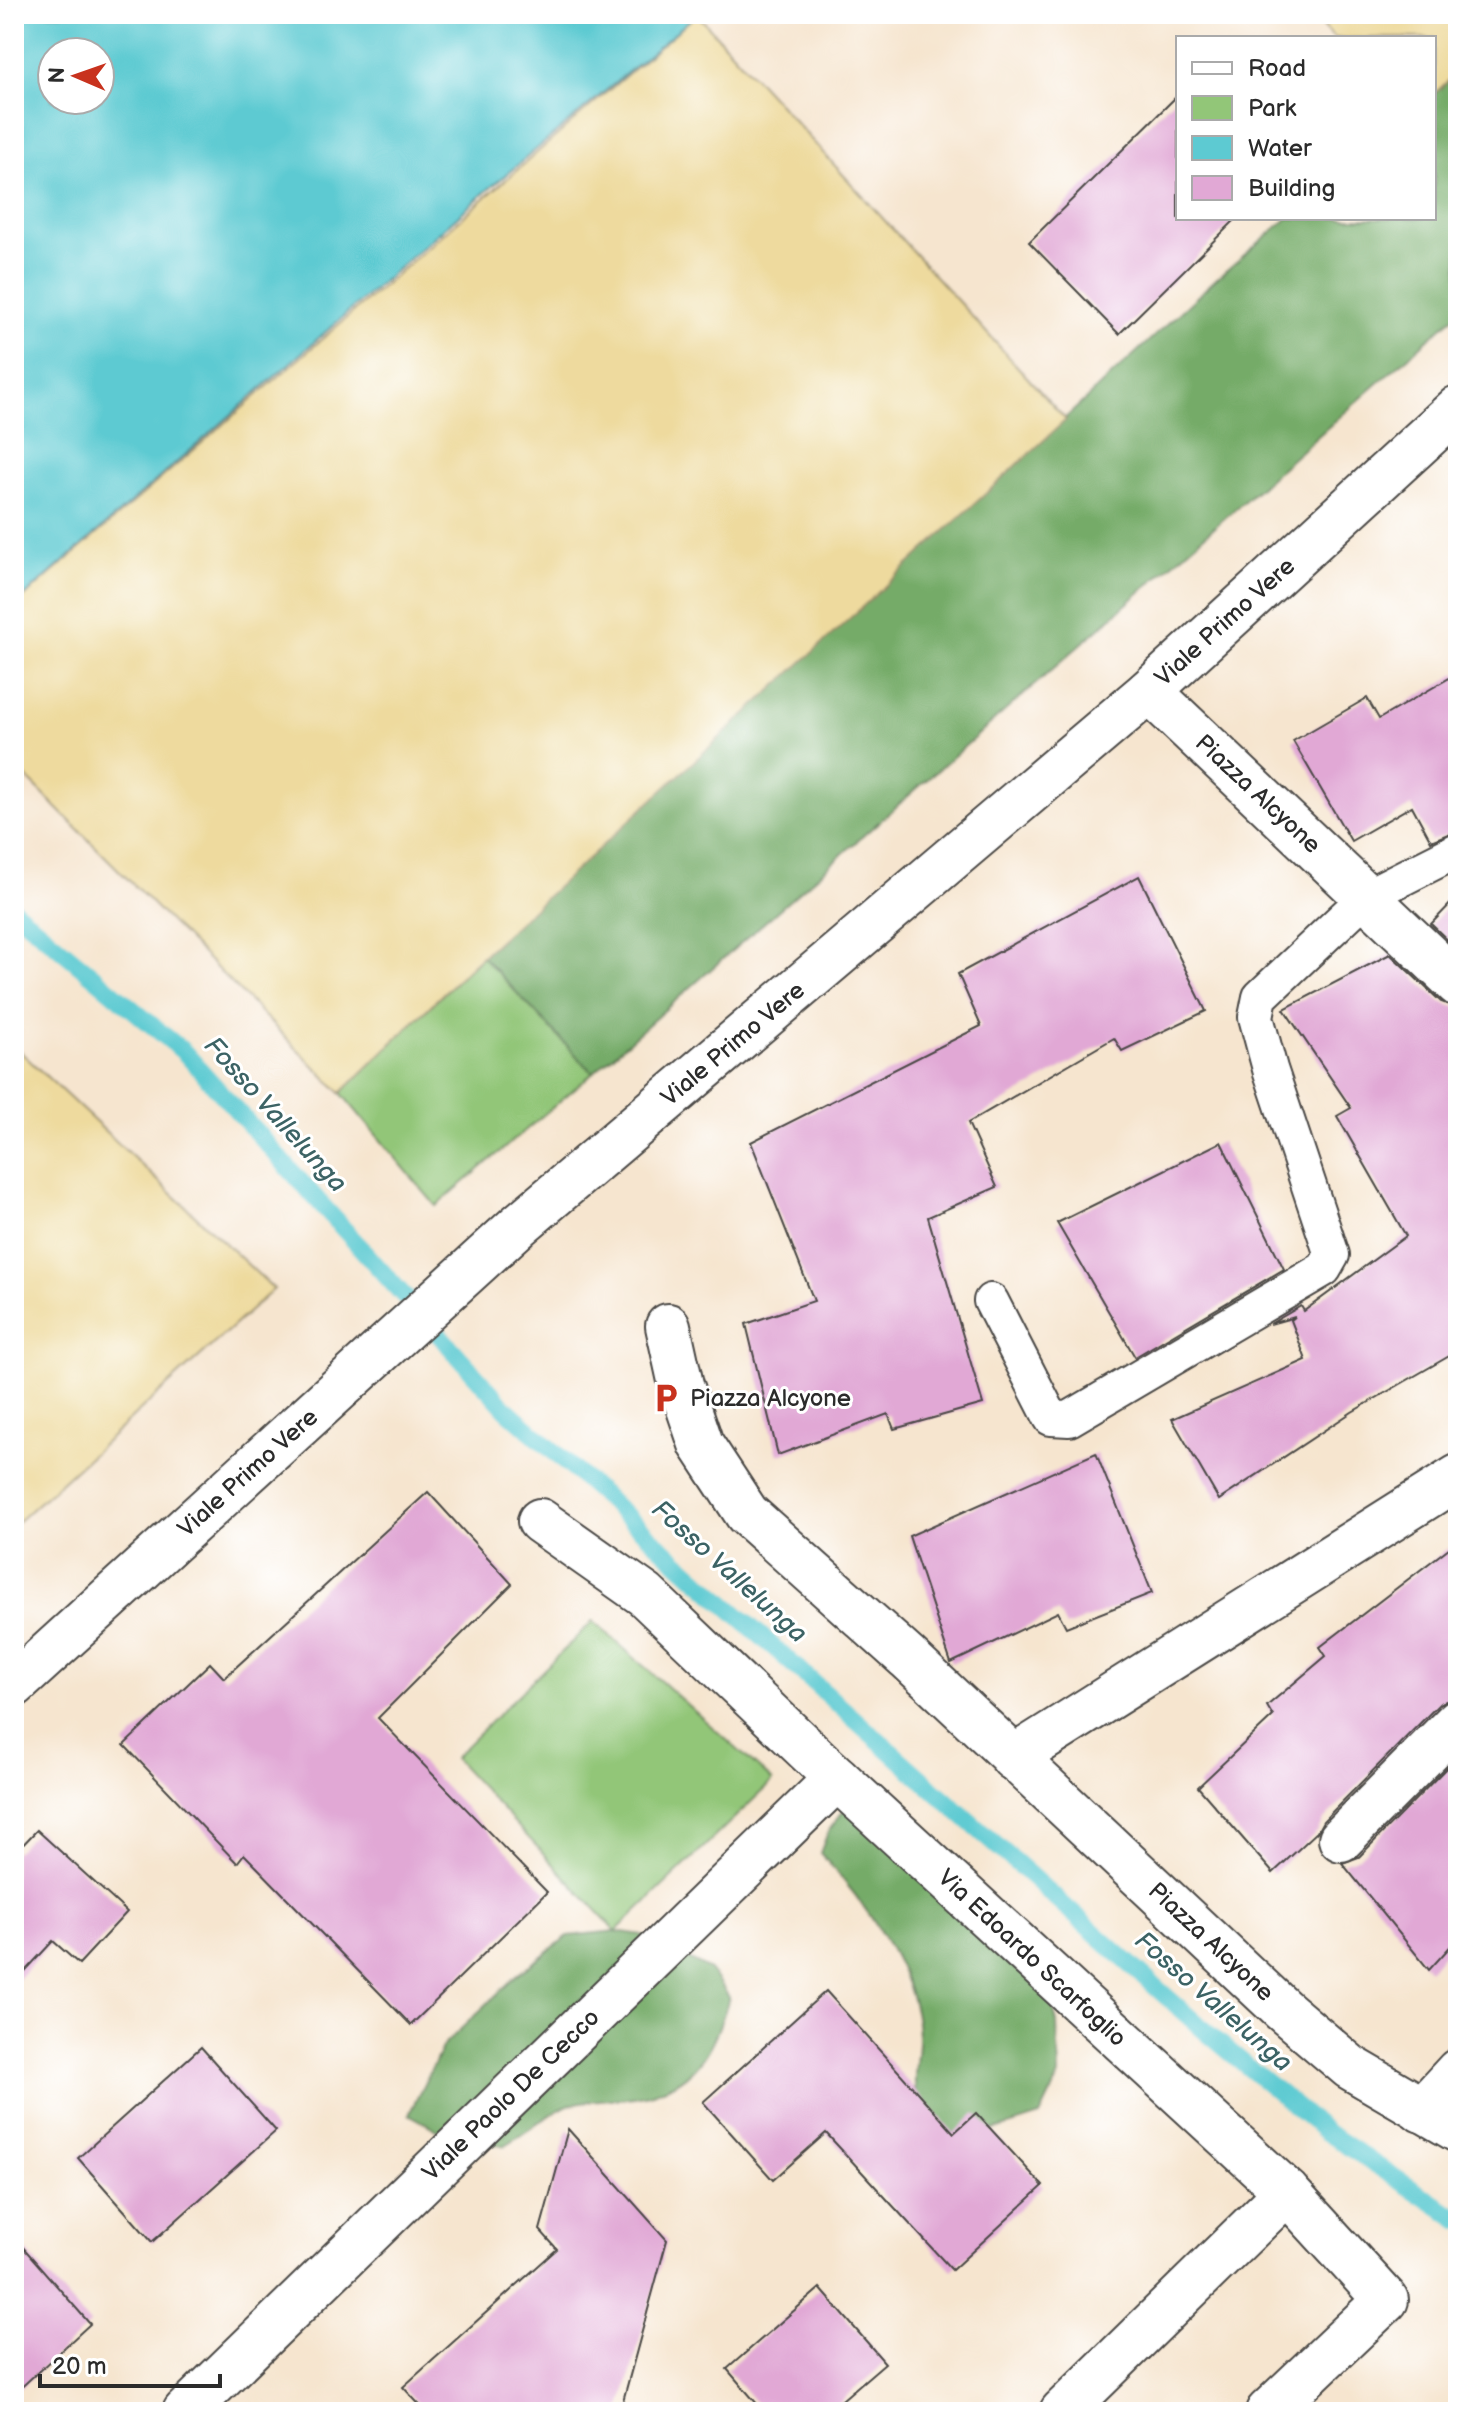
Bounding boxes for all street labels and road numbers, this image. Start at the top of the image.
street label: Viale Primo Vere [1149,552,1301,692]
street label: Piazza Alcyone [1189,728,1327,860]
street label: Viale Primo Vere [655,976,811,1112]
street label: Viale Primo Vere [172,1403,324,1543]
street label: Via Edoardo Scarfoglio [932,1863,1132,2053]
street label: Piazza Alcyone [1142,1876,1280,2008]
street label: Viale Paolo De Cecco [416,2003,606,2187]

